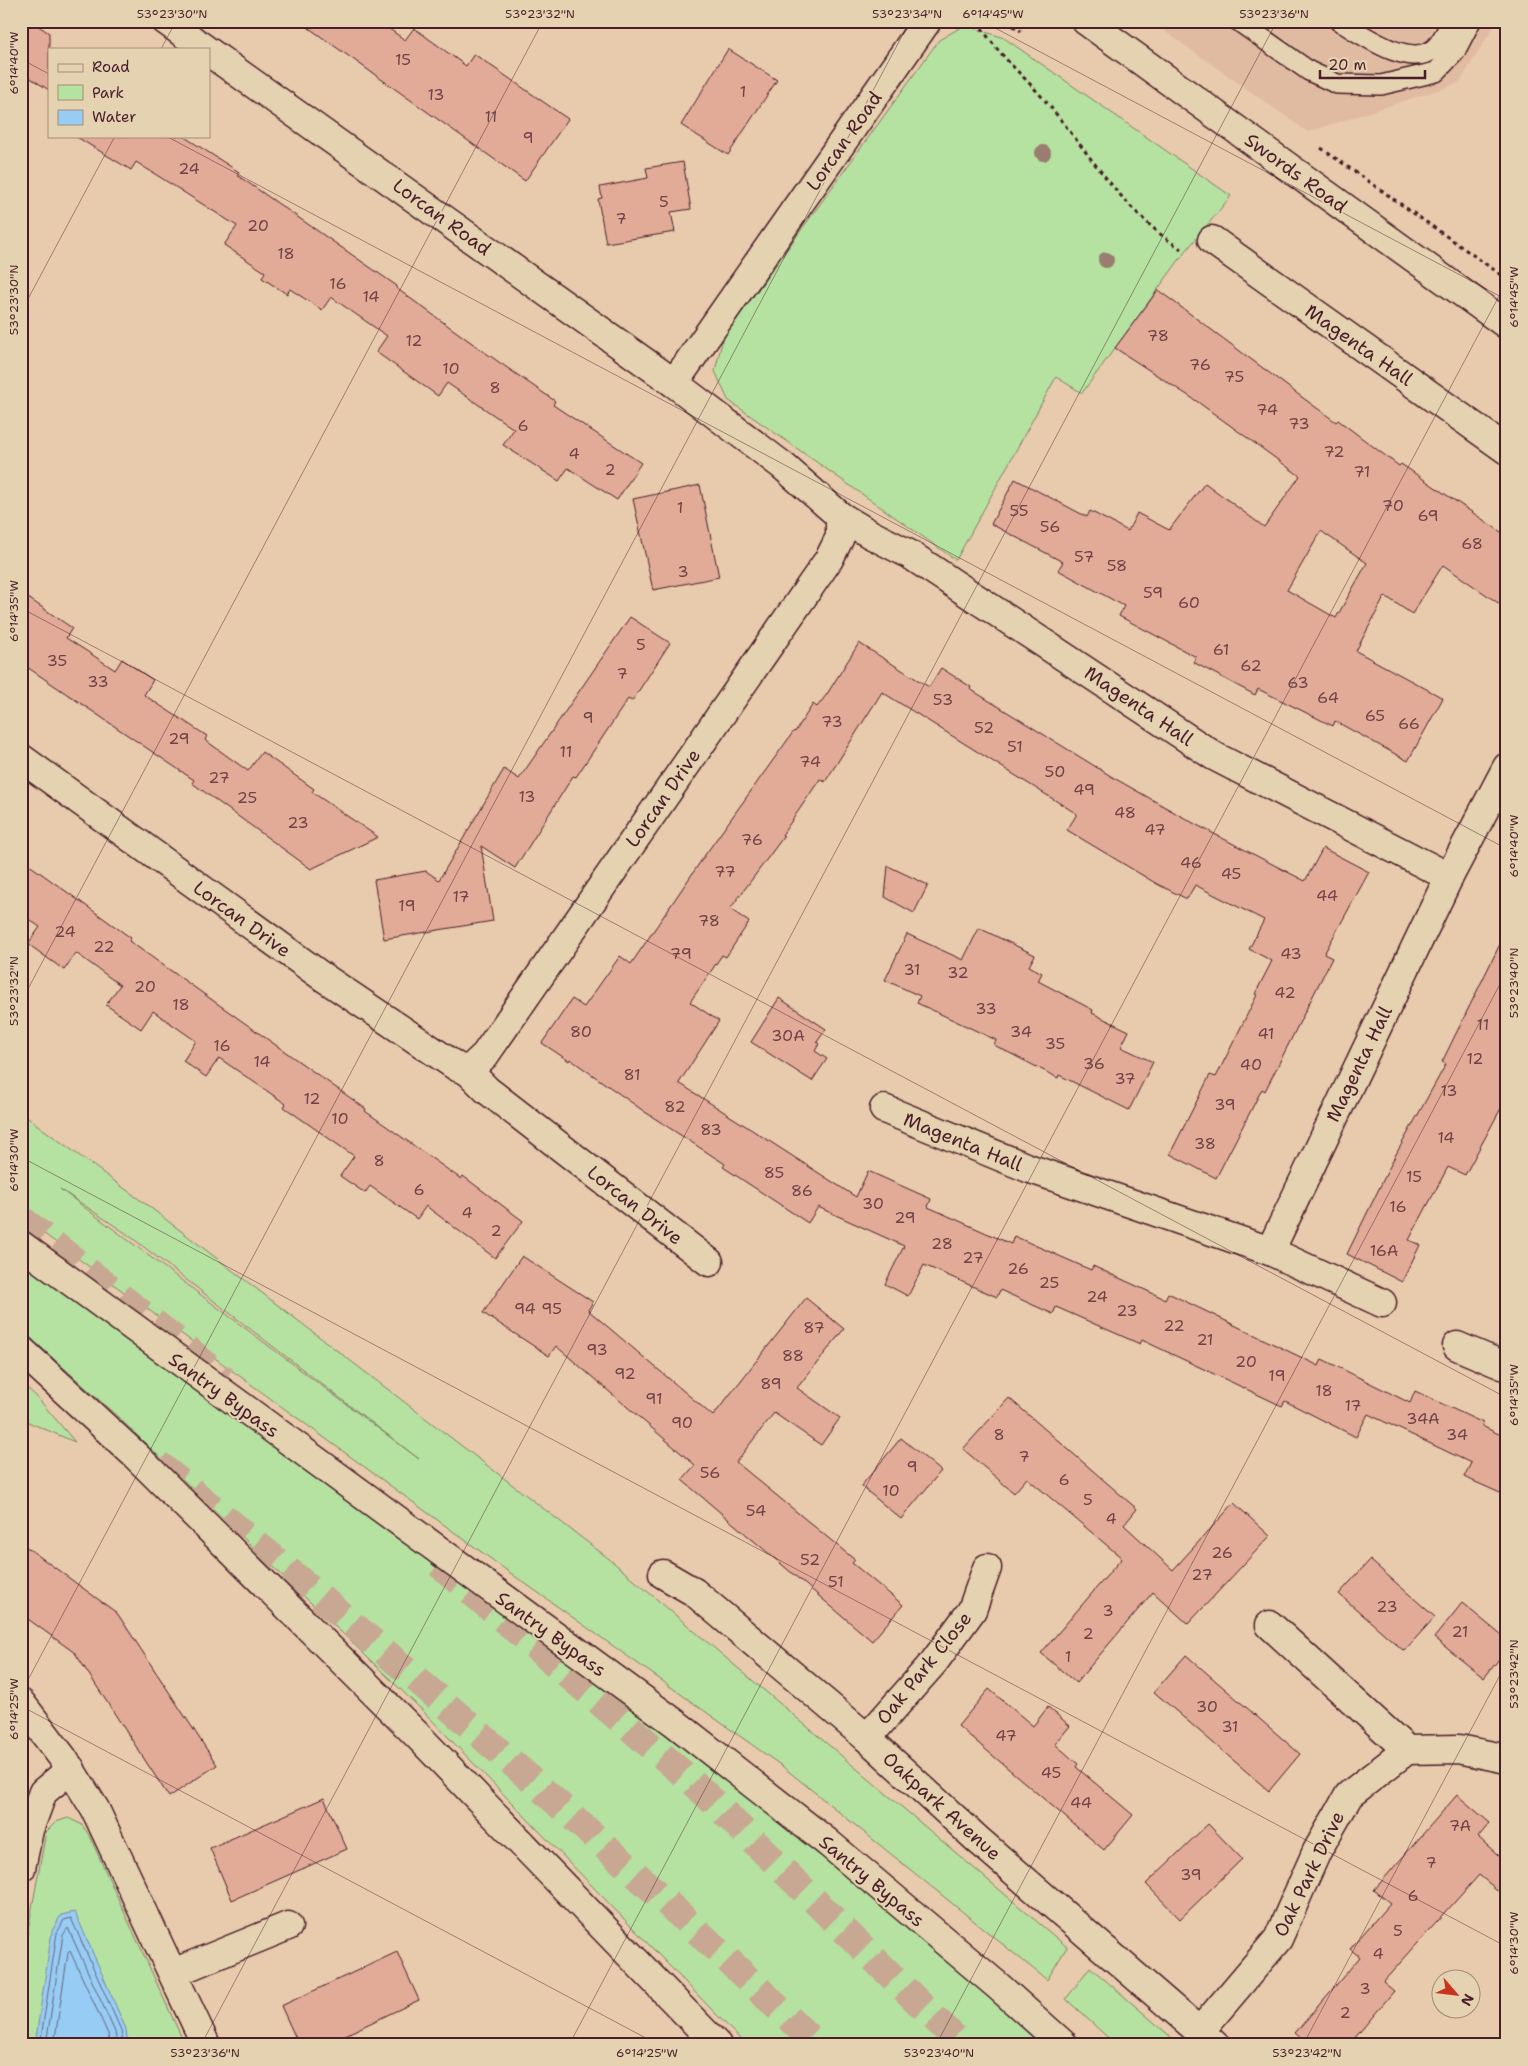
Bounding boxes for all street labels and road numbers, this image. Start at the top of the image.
street label: Lorcan Road [800,86,888,196]
street label: Swords Road [1240,127,1352,219]
street label: Lorcan Road [388,173,496,261]
street label: Magenta Hall [1300,299,1418,392]
street label: Magenta Hall [1080,660,1199,752]
street label: Lorcan Drive [620,744,706,852]
street label: Lorcan Drive [188,875,296,963]
street label: Magenta Hall [1320,1002,1398,1126]
street label: Magenta Hall [900,1107,1026,1177]
street label: Lorcan Drive [582,1160,688,1250]
street label: Santry Bypass [164,1347,284,1443]
street label: Santry Bypass [491,1586,611,1682]
street label: Oak Park Close [871,1606,977,1730]
street label: Oakpark Avenue [878,1746,1006,1866]
street label: Oak Park Drive [1268,1807,1350,1941]
street label: Santry Bypass [814,1829,930,1933]

